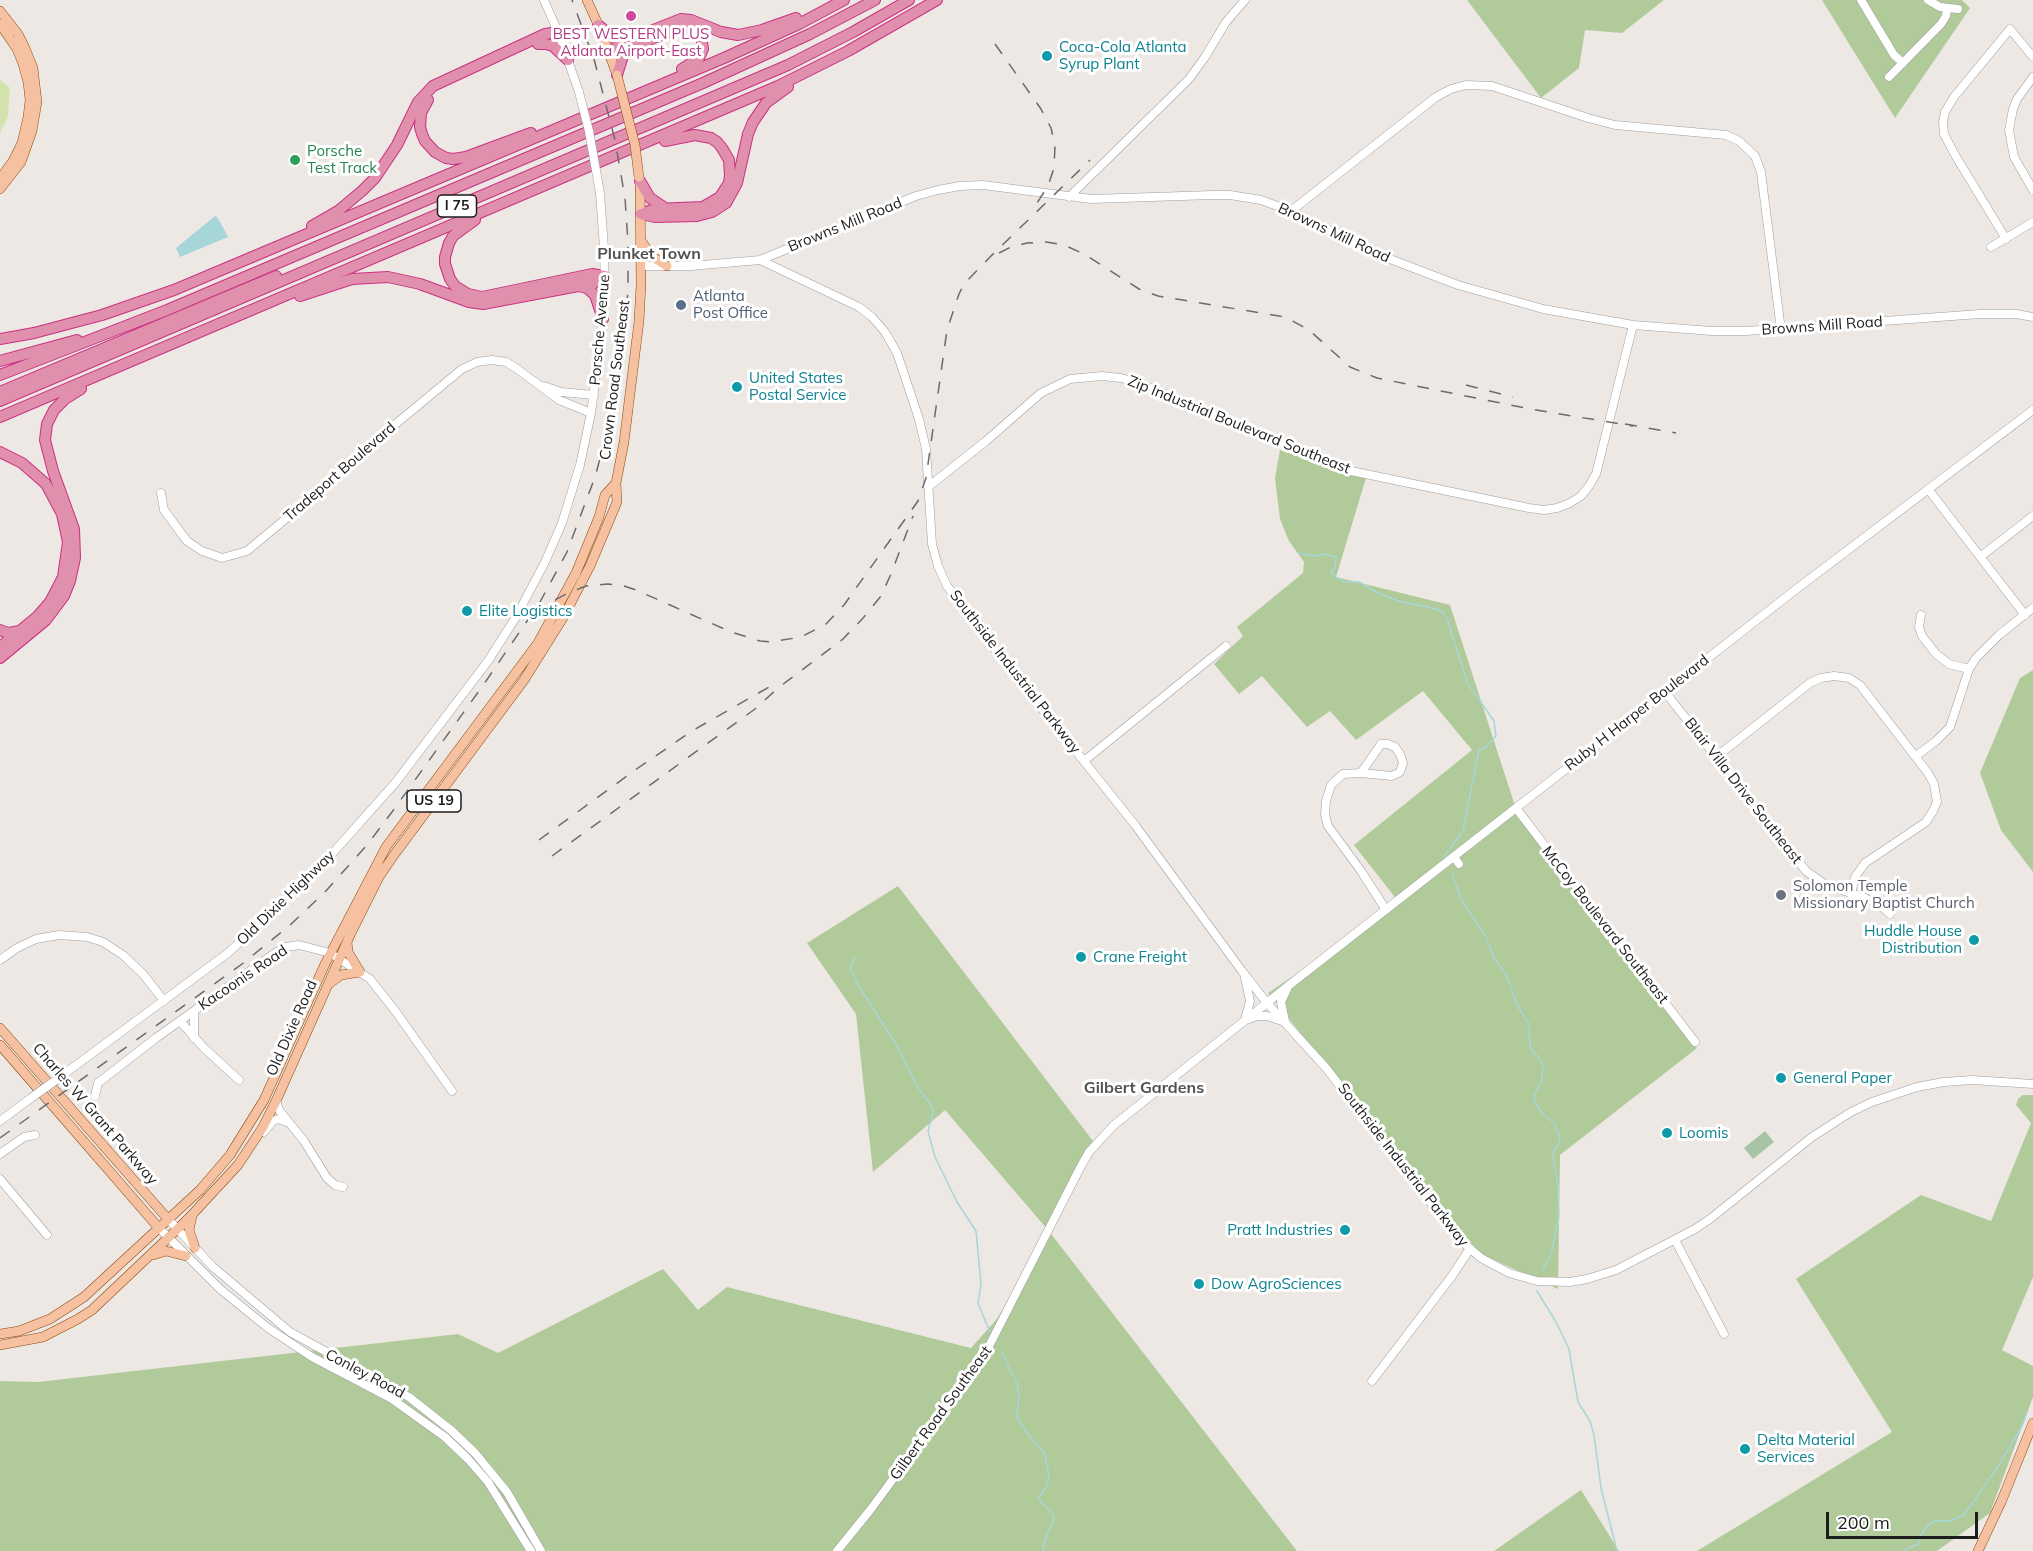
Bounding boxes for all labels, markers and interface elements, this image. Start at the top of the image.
marker: BEST WESTERN PLUS Atlanta Airport-East [624,9,638,23]
place label: BEST WESTERN PLUS Atlanta Airport-East [553,25,709,60]
place label: Coca-Cola Atlanta Syrup Plant [1059,38,1187,73]
marker: Coca-Cola Atlanta Syrup Plant [1040,49,1054,63]
place label: Porsche Test Track [307,142,377,177]
marker: Porsche Test Track [288,153,302,167]
street label: Browns Mill Road [785,194,905,256]
road number: I 75 [438,195,476,217]
street label: Browns Mill Road [1275,199,1393,267]
district label: Plunket Town [597,244,701,264]
street label: Porsche Avenue [586,274,614,386]
place label: Atlanta Post Office [693,287,768,322]
marker: Atlanta Post Office [674,298,688,312]
street label: Crown Road Southeast [596,299,634,461]
street label: Browns Mill Road [1761,313,1883,339]
place label: United States Postal Service [749,369,846,404]
street label: Zip Industrial Boulevard Southeast [1125,372,1353,478]
marker: United States Postal Service [730,380,744,394]
street label: Tradeport Boulevard [280,419,400,525]
street label: Southside Industrial Parkway [946,587,1084,757]
place label: Elite Logistics [479,602,573,620]
marker: Elite Logistics [460,604,474,618]
street label: Ruby H Harper Boulevard [1561,651,1713,775]
street label: Blair Villa Drive Southeast [1680,714,1806,868]
road number: US 19 [407,790,461,812]
street label: McCoy Boulevard Southeast [1538,843,1672,1007]
street label: Old Dixie Highway [233,847,339,949]
place label: Solomon Temple Missionary Baptist Church [1793,877,1975,912]
marker: Solomon Temple Missionary Baptist Church [1774,888,1788,902]
place label: Huddle House Distribution [1864,922,1962,957]
marker: Huddle House Distribution [1967,933,1981,947]
street label: Kacoonis Road [195,942,291,1014]
place label: Crane Freight [1093,948,1187,966]
marker: Crane Freight [1074,950,1088,964]
street label: Old Dixie Road [263,977,321,1079]
street label: Charles W Grant Parkway [29,1040,161,1188]
place label: General Paper [1793,1069,1892,1087]
marker: General Paper [1774,1071,1788,1085]
district label: Gilbert Gardens [1084,1078,1204,1098]
street label: Southside Industrial Parkway [1334,1080,1472,1250]
place label: Loomis [1679,1124,1728,1142]
marker: Loomis [1660,1126,1674,1140]
place label: Pratt Industries [1227,1221,1333,1239]
marker: Pratt Industries [1338,1223,1352,1237]
place label: Dow AgroSciences [1211,1275,1342,1293]
marker: Dow AgroSciences [1192,1277,1206,1291]
street label: Gilbert Road Southeast [886,1342,996,1484]
street label: Conley Road [322,1346,408,1402]
place label: Delta Material Services [1757,1431,1855,1466]
marker: Delta Material Services [1738,1442,1752,1456]
scale bar [1829,1500,1980,1538]
text: 200 m [1837,1511,1890,1534]

